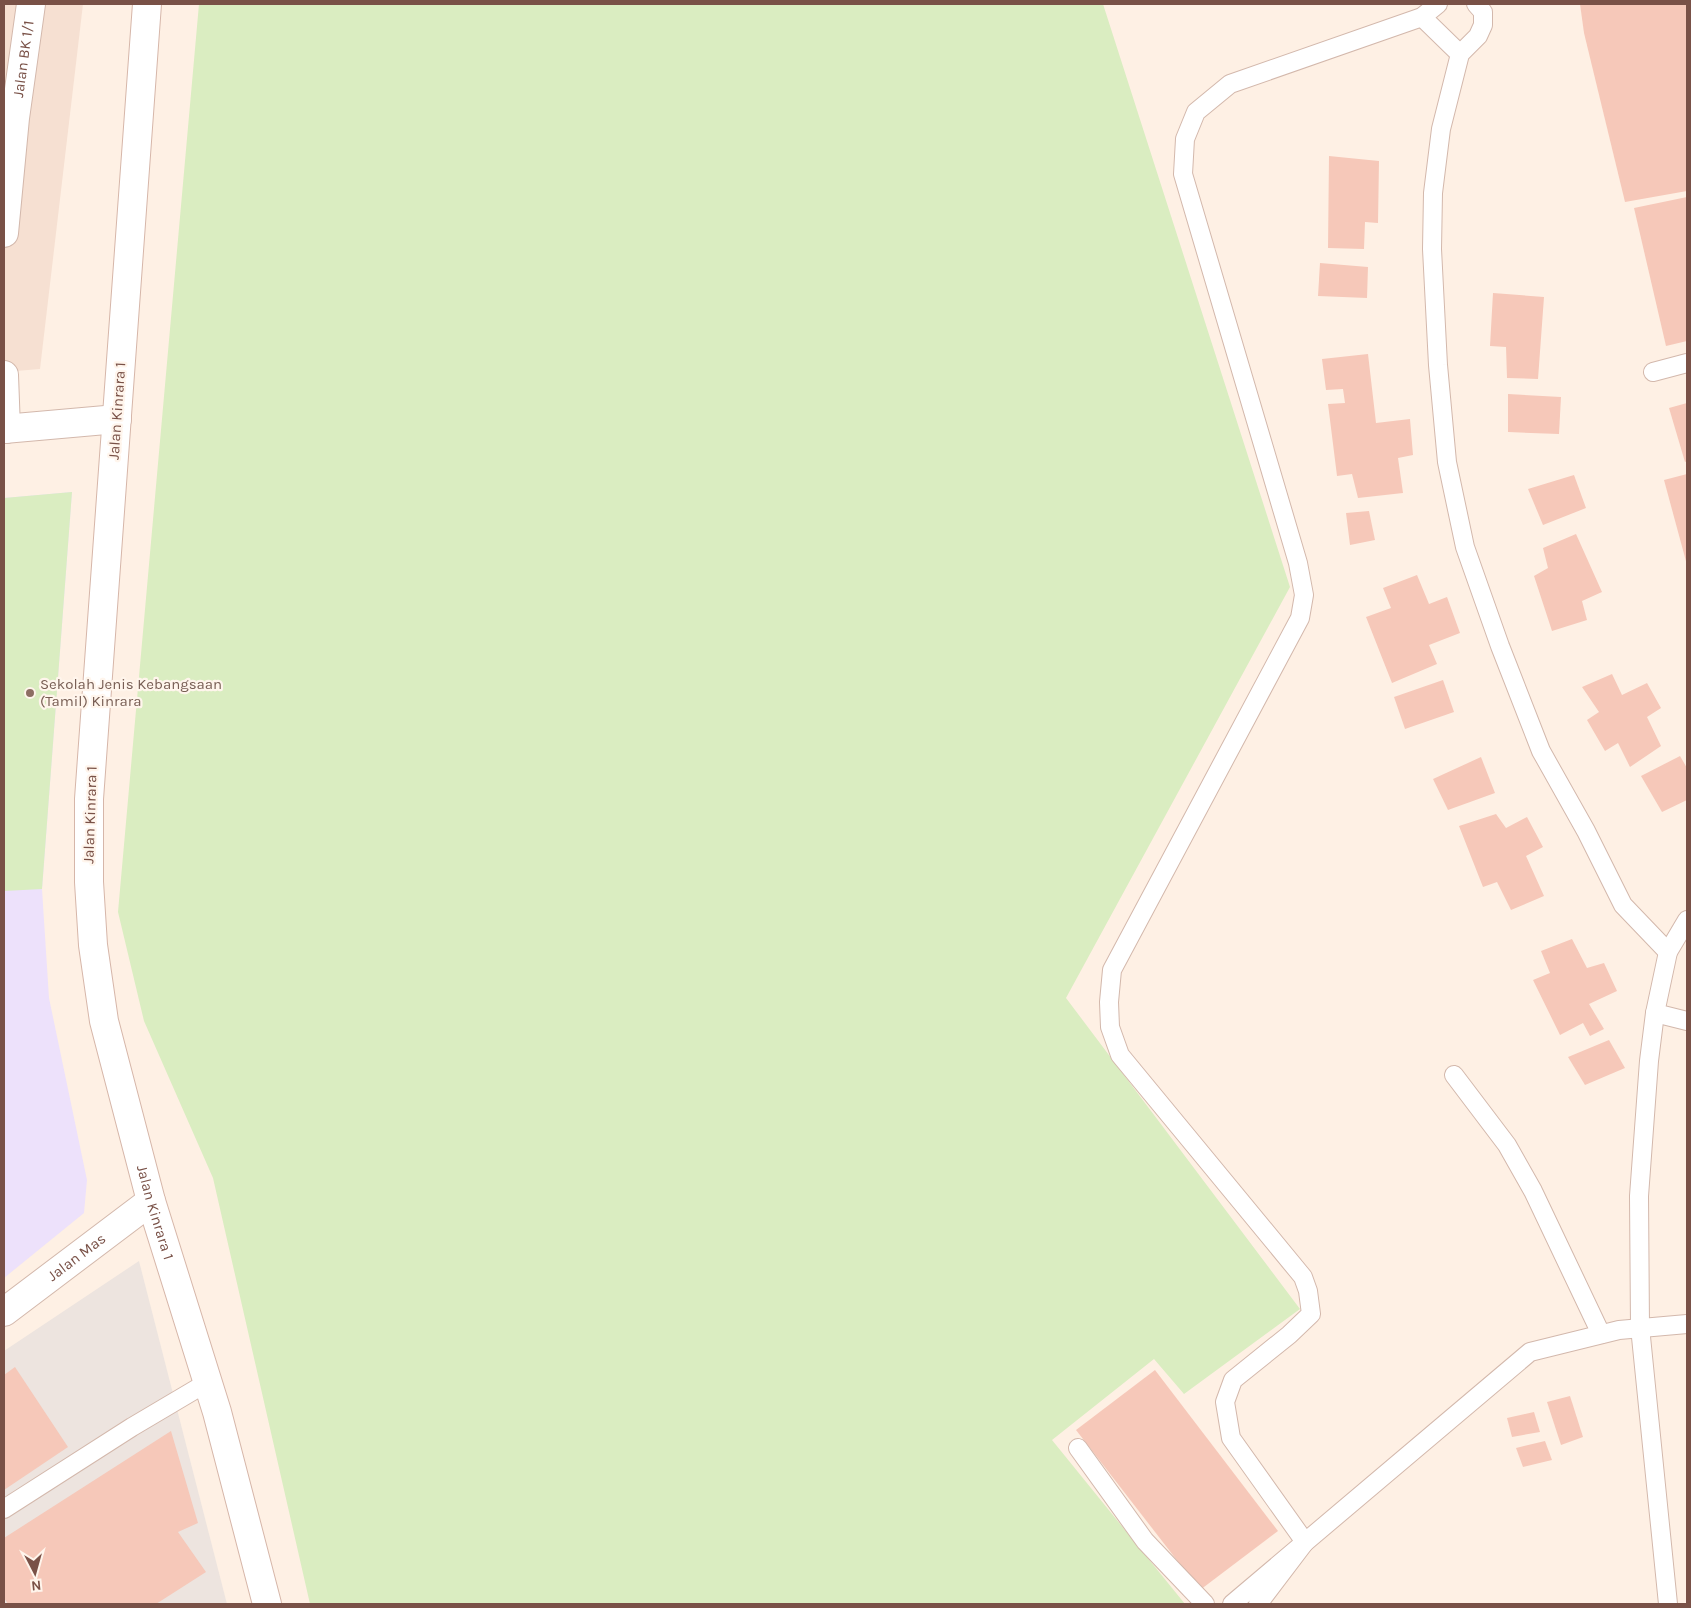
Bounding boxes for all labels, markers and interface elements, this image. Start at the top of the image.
street label: Jalan BK 1/1 [9,19,38,99]
street label: Jalan Kinrara 1 [105,362,129,460]
place label: Sekolah Jenis Kebangsaan (Tamil) Kinrara [40,675,222,710]
marker: Sekolah Jenis Kebangsaan (Tamil) Kinrara [24,687,36,699]
street label: Jalan Kinrara 1 [79,766,101,864]
street label: Jalan Kinrara 1 [133,1163,178,1262]
street label: Jalan Mas [44,1229,109,1285]
north arrow [10,1548,60,1598]
text: N [30,1576,42,1594]

